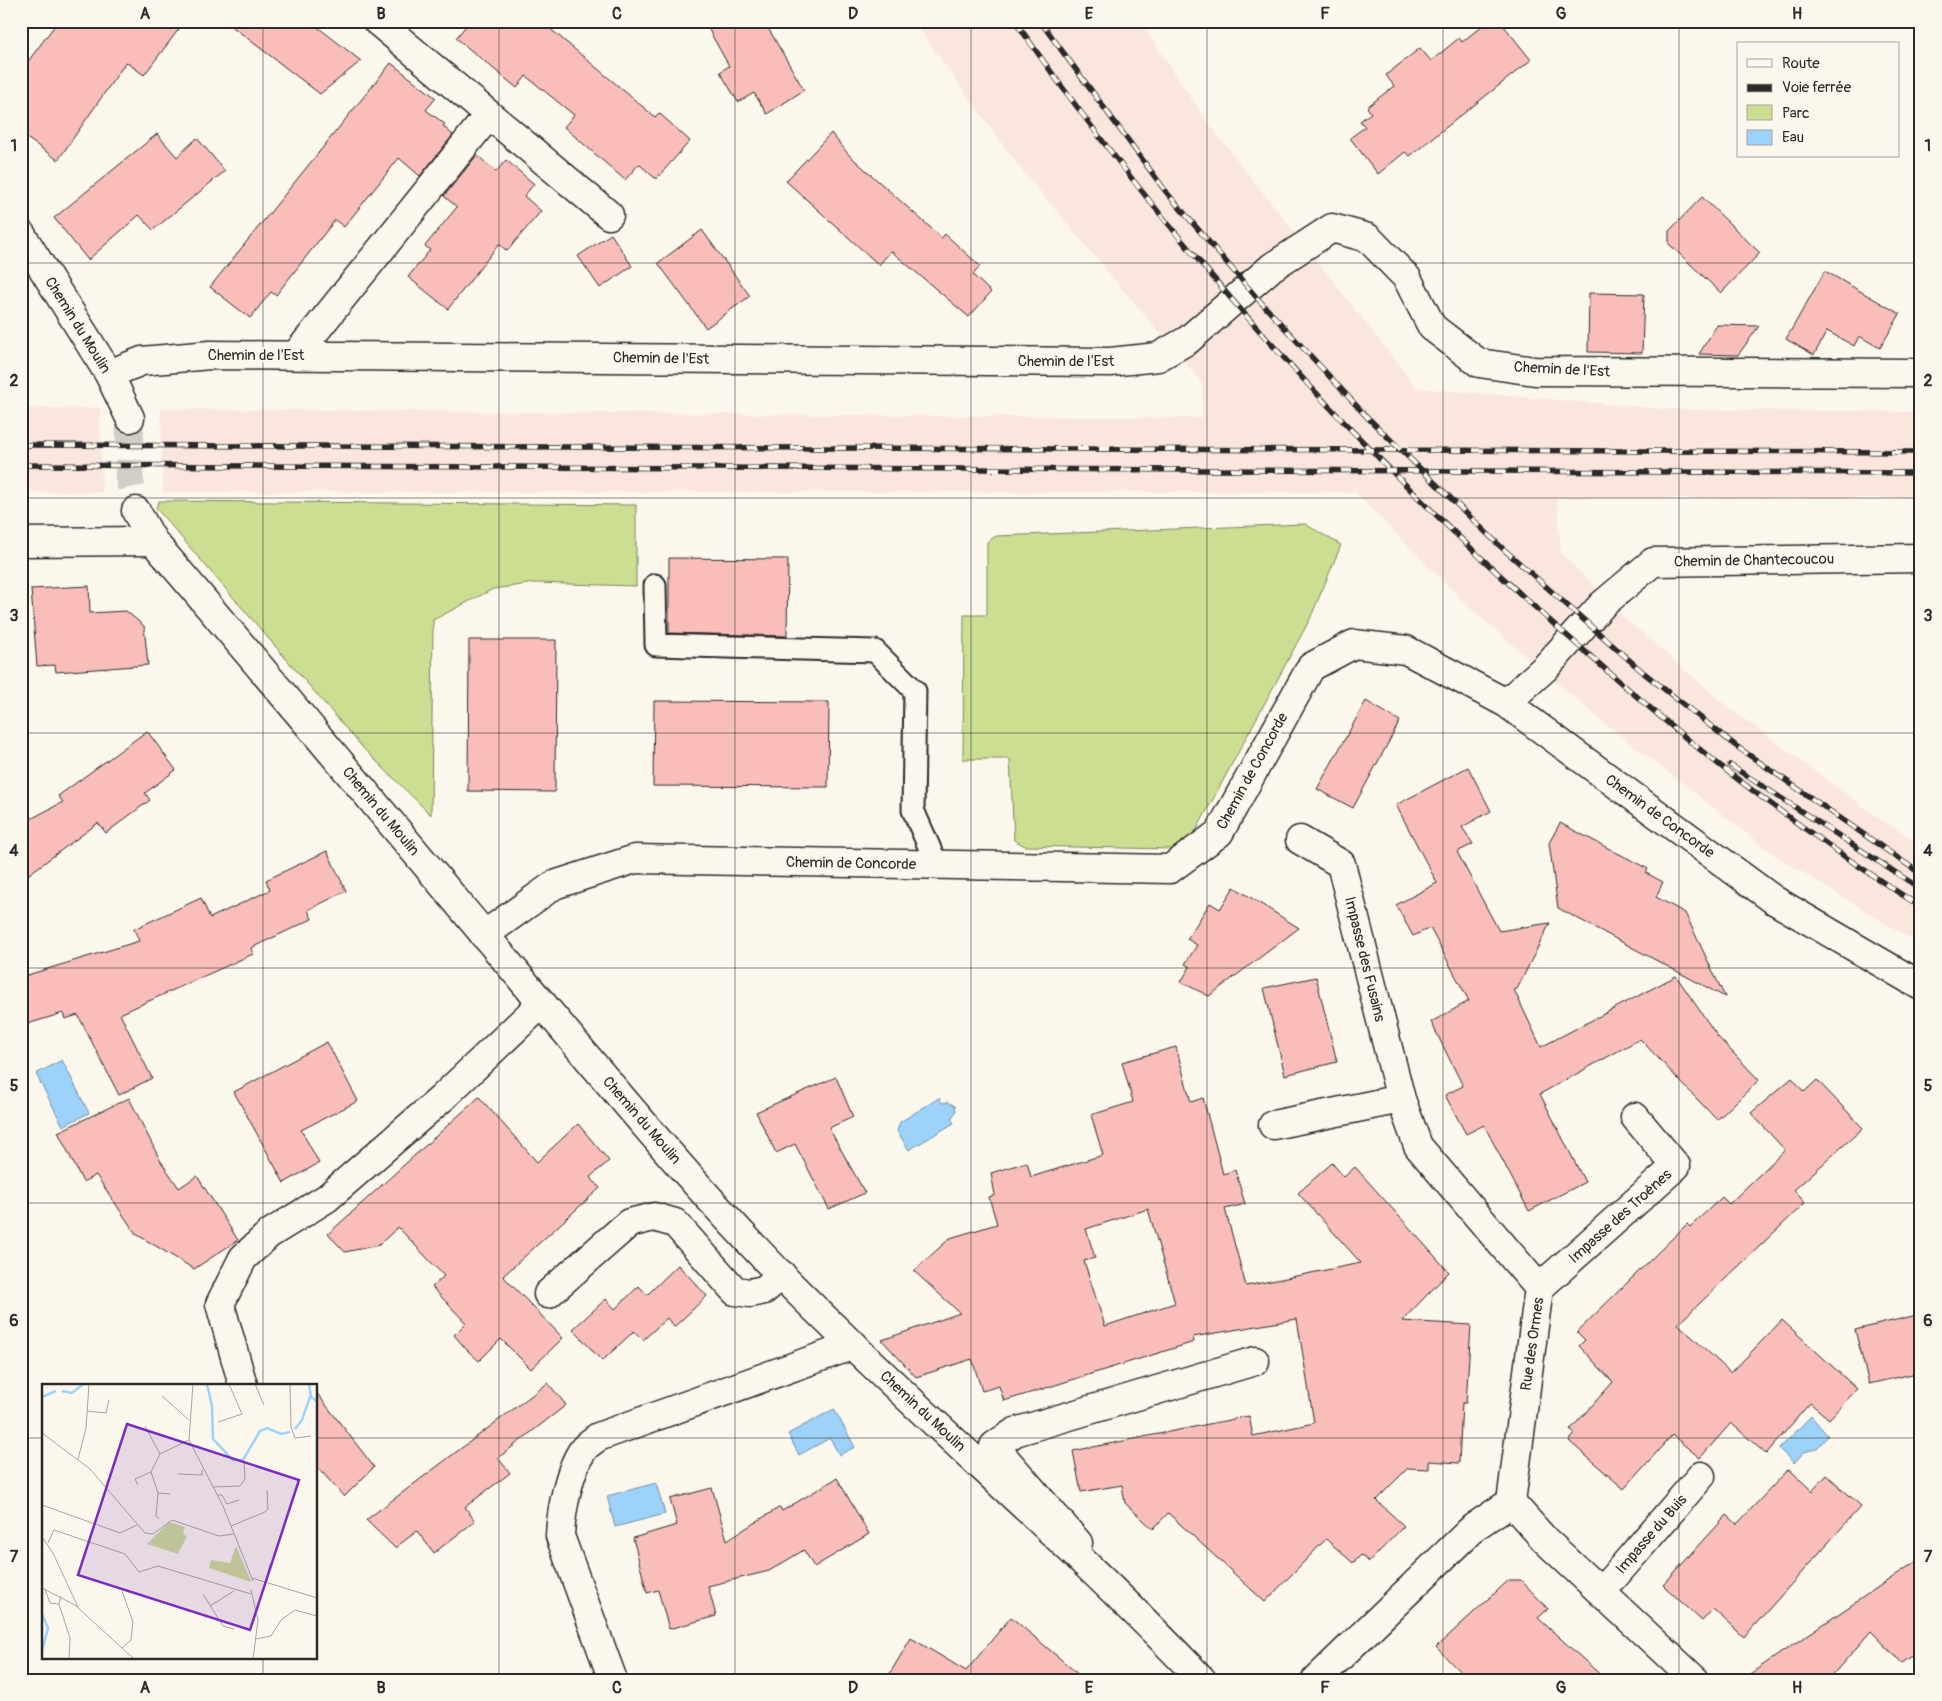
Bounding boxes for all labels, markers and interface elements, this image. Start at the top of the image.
text: A [140,4,151,24]
text: B [376,4,386,24]
text: C [612,4,622,24]
text: D [848,4,858,24]
text: E [1085,4,1094,24]
text: F [1320,4,1330,24]
text: G [1556,4,1567,24]
text: H [1792,4,1802,24]
legend [1737,42,1900,158]
text: Route [1782,54,1820,73]
text: Voie ferrée [1782,78,1852,97]
text: Parc [1782,104,1810,123]
text: Eau [1782,128,1804,147]
text: 1 [11,136,17,156]
text: 1 [1925,136,1931,156]
street label: Chemin du Moulin [40,273,115,377]
street label: Chemin de l'Est [208,346,305,365]
street label: Chemin de l'Est [613,348,710,369]
street label: Chemin de l'Est [1018,352,1115,371]
street label: Chemin de l'Est [1513,357,1612,382]
text: 2 [10,371,19,391]
text: 2 [1924,371,1933,391]
street label: Chemin de Chantecoucou [1674,550,1834,571]
text: 3 [10,606,19,626]
text: 3 [1924,606,1933,626]
street label: Chemin de Concorde [1212,709,1293,833]
street label: Chemin du Moulin [338,763,423,860]
street label: Chemin de Concorde [1601,770,1719,863]
text: 4 [9,841,19,861]
text: 4 [1923,841,1933,861]
street label: Chemin de Concorde [786,853,917,874]
street label: Impasse des Fusains [1340,895,1389,1024]
street label: Chemin du Moulin [598,1072,685,1168]
text: 5 [10,1076,19,1096]
text: 5 [1924,1076,1933,1096]
street label: Impasse des Troènes [1565,1165,1676,1268]
street label: Rue des Ormes [1517,1296,1548,1392]
text: 6 [9,1311,19,1331]
text: 6 [1923,1311,1933,1331]
street label: Chemin du Moulin [876,1367,969,1456]
inset map [42,1384,318,1658]
street label: Impasse du Buis [1612,1490,1691,1578]
text: 7 [10,1547,19,1567]
text: 7 [1924,1547,1933,1567]
text: A [140,1678,151,1698]
text: B [376,1678,386,1698]
text: C [612,1678,622,1698]
text: D [848,1678,858,1698]
text: E [1085,1678,1094,1698]
text: F [1320,1678,1330,1698]
text: G [1556,1678,1567,1698]
text: H [1792,1678,1802,1698]

